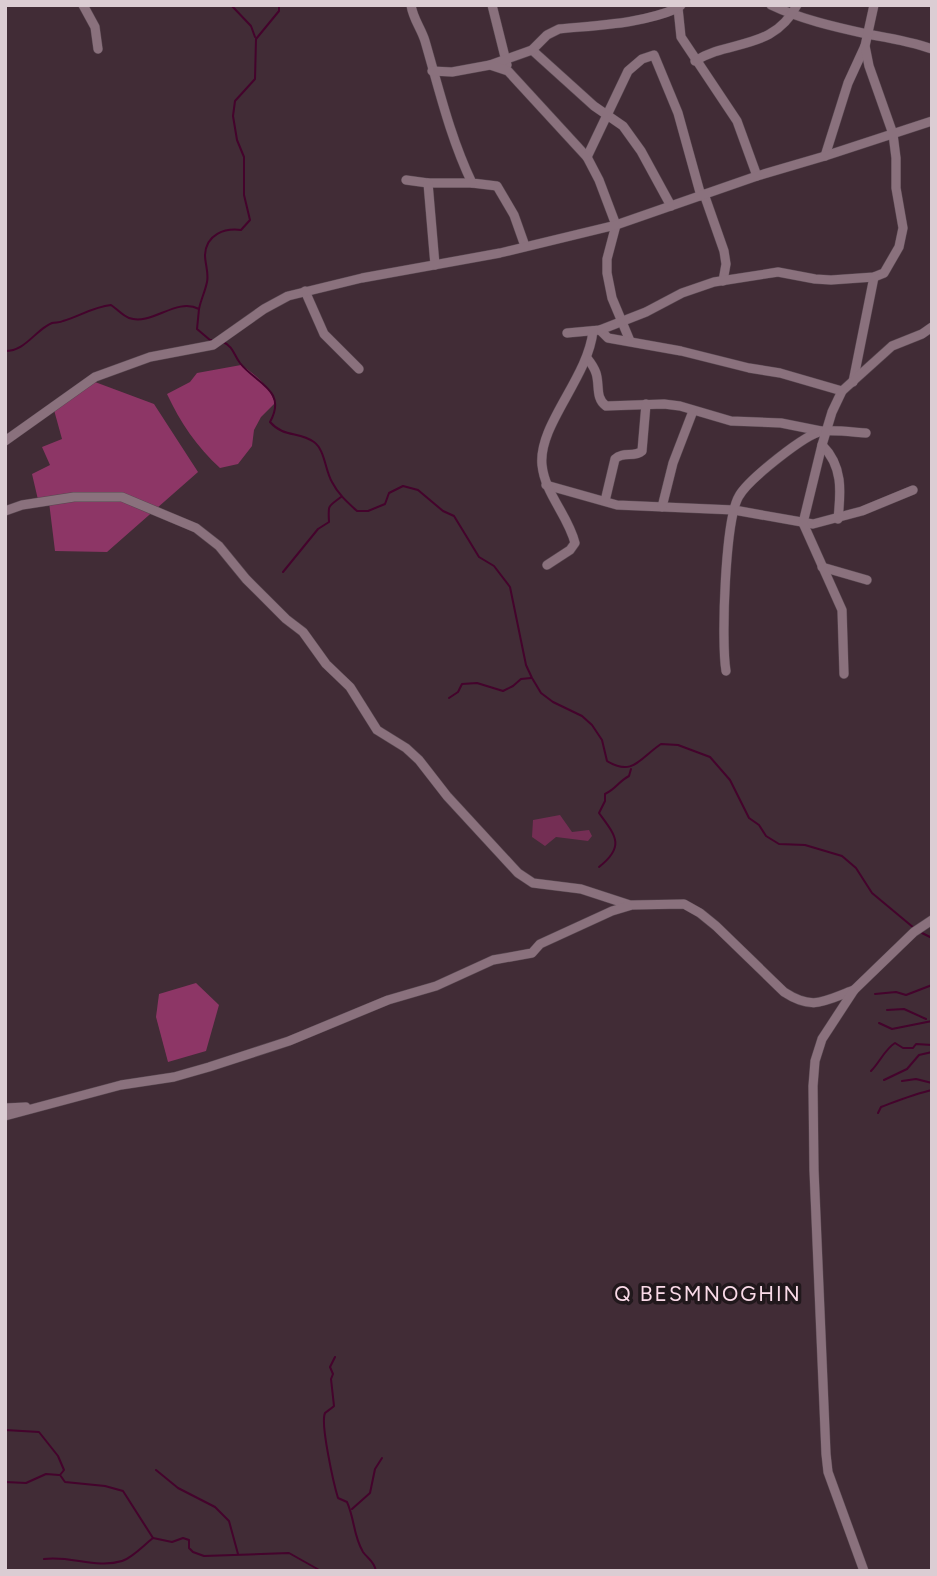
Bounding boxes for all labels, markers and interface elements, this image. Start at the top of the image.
district label: Q BESMNOGHIN [614,1281,802,1306]

